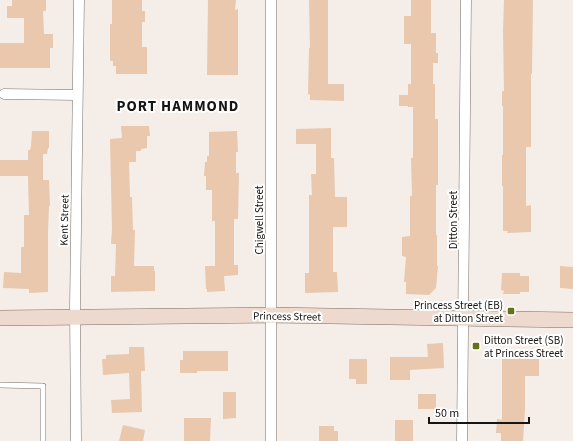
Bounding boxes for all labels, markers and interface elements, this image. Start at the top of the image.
district label: PORT HAMMOND [117,96,239,117]
street label: Chigwell Street [252,185,267,255]
street label: Ditton Street [446,191,461,249]
street label: Kent Street [57,194,72,246]
place label: Princess Street (EB) at Ditton Street [414,298,503,326]
marker: Princess Street (EB) at Ditton Street [506,306,516,316]
street label: Princess Street [253,308,321,325]
place label: Ditton Street (SB) at Princess Street [484,333,564,361]
marker: Ditton Street (SB) at Princess Street [471,341,481,351]
scale bar [429,399,529,425]
text: 50 m [435,405,459,422]

